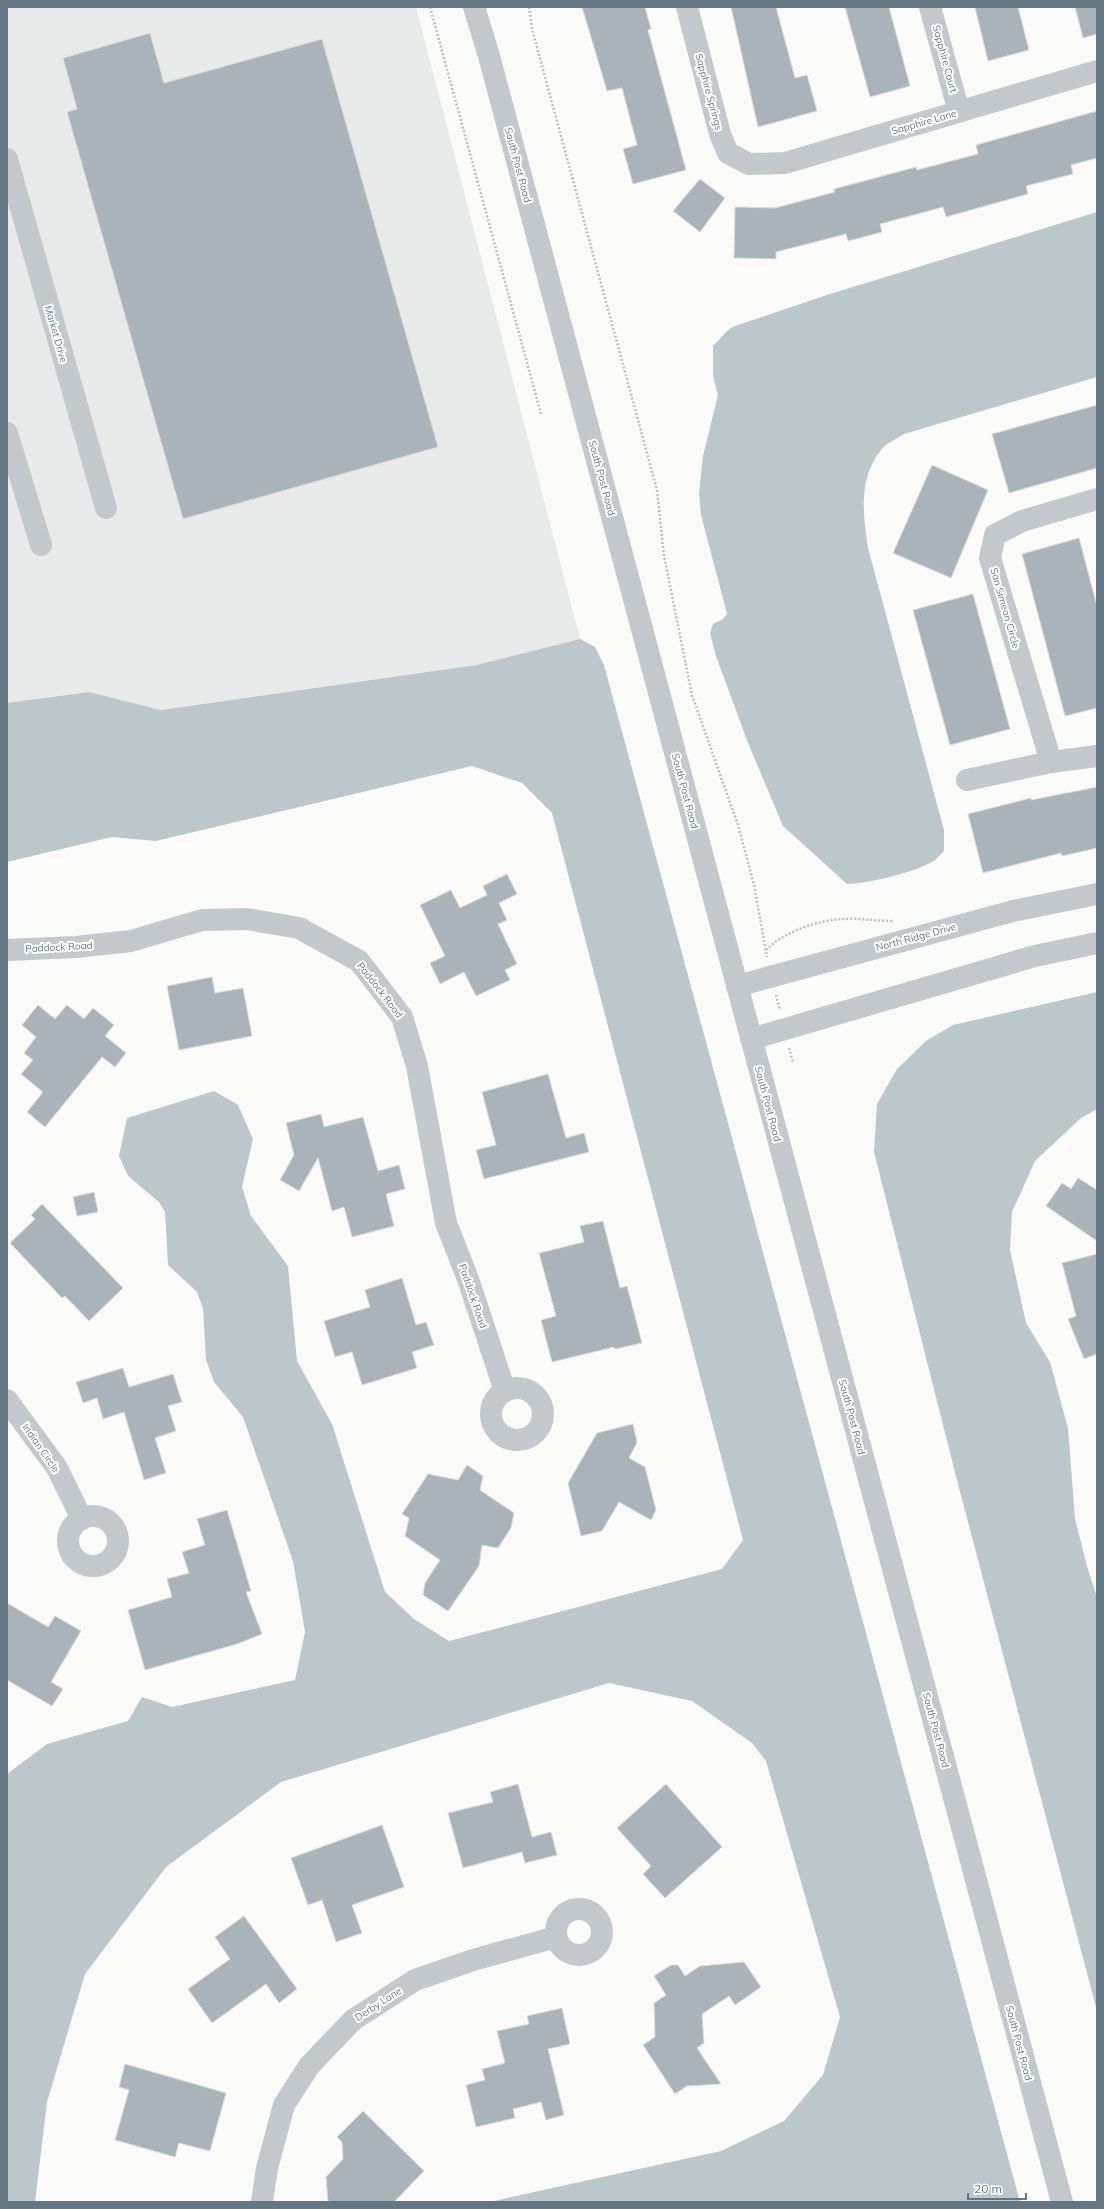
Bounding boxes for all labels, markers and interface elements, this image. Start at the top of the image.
street label: Sapphire Court [930,24,960,95]
street label: Sapphire Springs [692,52,726,132]
street label: Sapphire Lane [890,107,958,137]
street label: South Post Road [502,126,534,204]
street label: Market Drive [42,304,70,364]
street label: South Post Road [586,439,618,517]
street label: San Simeon Circle [987,566,1023,650]
street label: South Post Road [669,752,701,830]
street label: North Ridge Drive [874,920,958,954]
street label: Paddock Road [25,939,93,955]
street label: Paddock Road [354,960,406,1020]
street label: South Post Road [752,1065,784,1143]
street label: Paddock Road [456,1262,490,1330]
street label: South Post Road [836,1378,868,1456]
street label: Indian Circle [19,1421,63,1475]
street label: South Post Road [920,1691,952,1769]
street label: Derby Lane [352,1984,404,2024]
street label: South Post Road [1003,2004,1035,2082]
scale bar [968,2175,1026,2201]
text: 20 m [974,2181,1002,2196]

